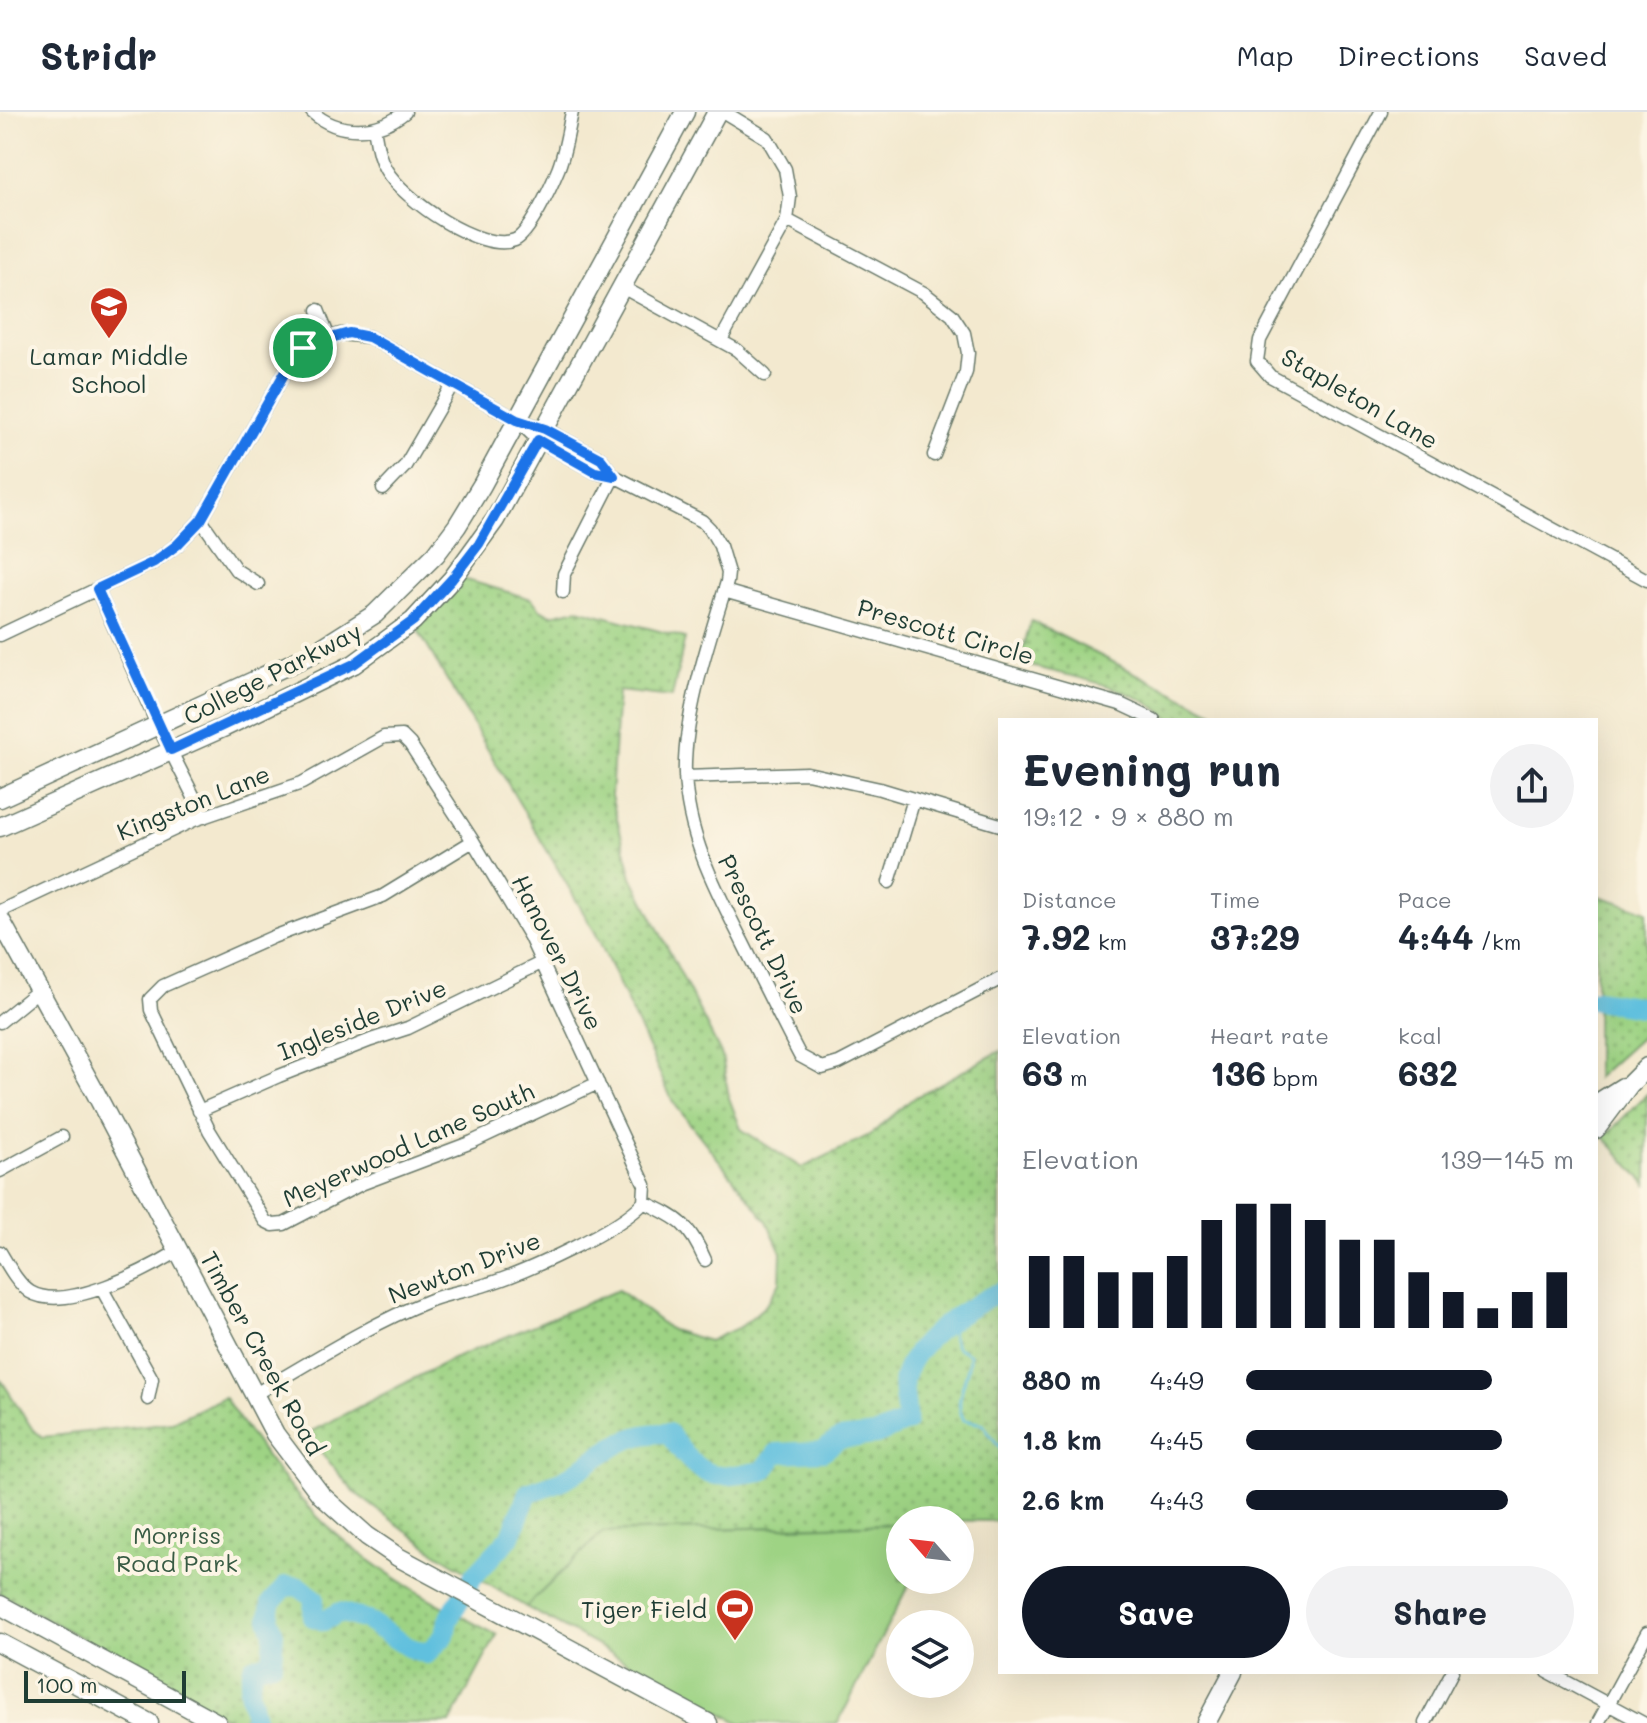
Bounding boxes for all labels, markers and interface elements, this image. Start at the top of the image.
text: Stridr [40,30,157,80]
text: Map [1237,37,1294,73]
text: Directions [1338,37,1480,73]
text: Saved [1524,37,1607,73]
school or university icon: Lamar Middle School [88,285,130,340]
pin [269,314,337,382]
icon: arrive [281,326,325,370]
place label: Lamar Middle School [29,340,189,399]
street label: Stapleton Lane [1276,341,1444,455]
street label: Prescott Circle [854,591,1038,671]
street label: College Parkway [178,615,366,731]
text: Evening run [1022,740,1281,797]
button: share [1490,744,1574,828]
street label: Kingston Lane [112,757,274,847]
text: 19:12 · 9 × 880 m [1022,799,1234,833]
street label: Prescott Drive [712,849,816,1019]
street label: Hanover Drive [506,869,610,1035]
text: Distance [1022,885,1117,914]
text: Time [1210,885,1260,914]
text: Pace [1398,885,1452,914]
text: 7.92 [1022,914,1091,959]
text: 37:29 [1210,914,1300,959]
text: 4:44 [1398,914,1473,959]
text: km [1091,927,1127,956]
text: /km [1473,927,1521,956]
street label: Ingleside Drive [273,971,451,1067]
text: Elevation [1022,1021,1121,1050]
text: Heart rate [1210,1021,1329,1050]
text: kcal [1398,1021,1442,1050]
text: 63 [1022,1050,1063,1095]
text: 136 [1210,1050,1266,1095]
text: 632 [1398,1050,1458,1095]
text: m [1063,1063,1088,1092]
text: bpm [1266,1063,1318,1092]
street label: Meyerwood Lane South [278,1075,538,1213]
text: Elevation [1022,1142,1139,1176]
text: 139–145 m [1439,1142,1574,1176]
street label: Newton Drive [384,1224,544,1310]
street label: Timber Creek Road [194,1245,332,1461]
text: 880 m [1022,1363,1101,1397]
text: 4:49 [1150,1363,1204,1397]
text: 1.8 km [1022,1423,1102,1457]
text: 4:45 [1150,1423,1204,1457]
text: 2.6 km [1022,1483,1104,1517]
text: 4:43 [1150,1483,1204,1517]
north arrow [886,1506,974,1594]
map controls [886,1506,974,1698]
park label: Morriss Road Park [116,1519,238,1578]
button: Save [1022,1566,1290,1658]
button: Share [1306,1566,1574,1658]
sports icon: Tiger Field [714,1587,756,1642]
place label: Tiger Field [581,1593,707,1624]
button: layers [886,1610,974,1698]
scale bar [24,1667,186,1703]
text: 100 m [36,1670,98,1699]

